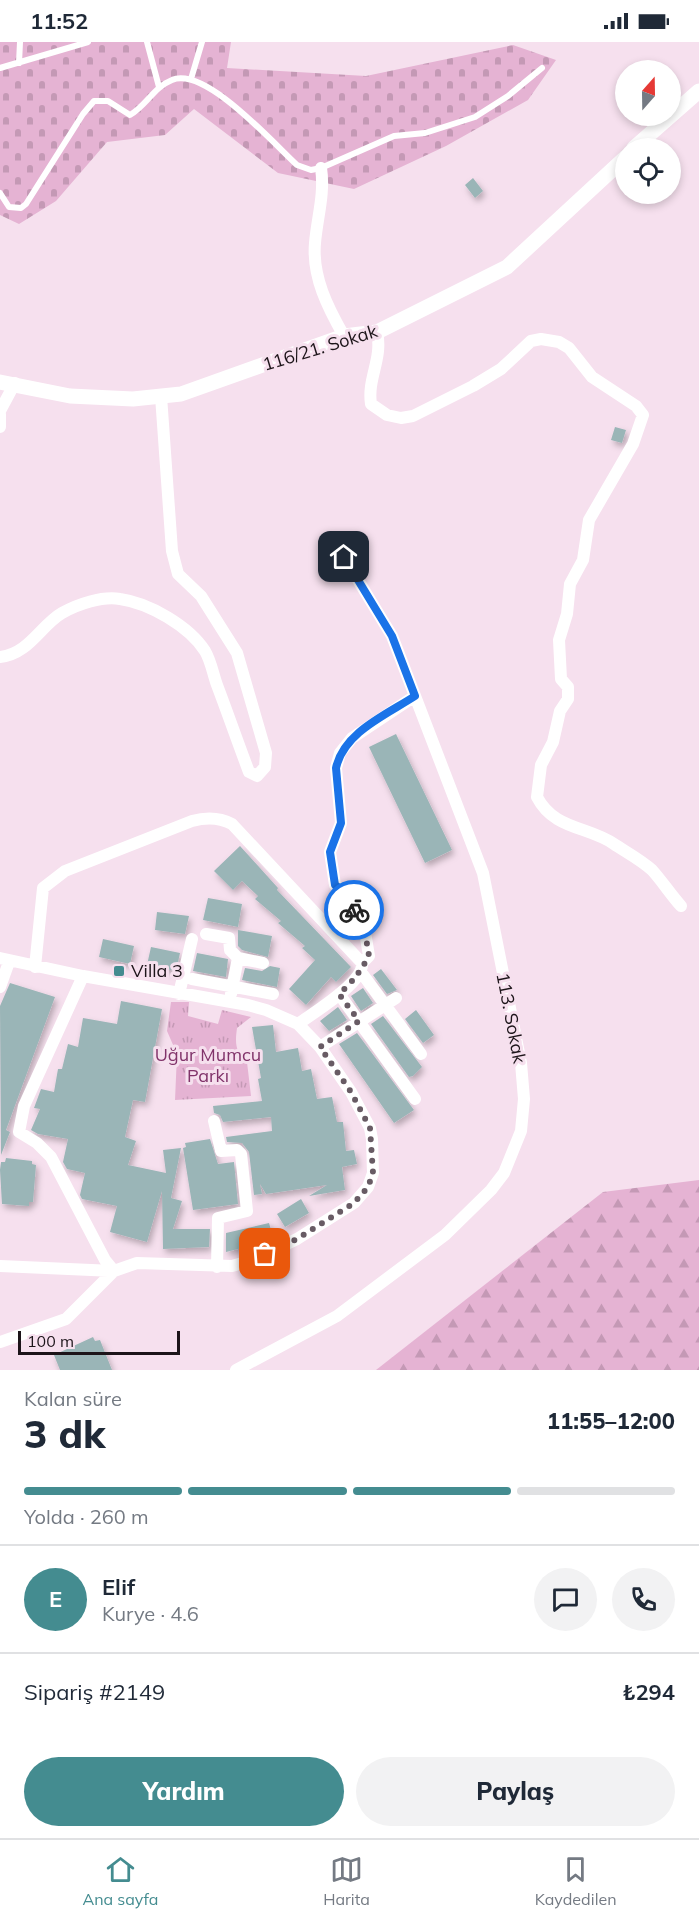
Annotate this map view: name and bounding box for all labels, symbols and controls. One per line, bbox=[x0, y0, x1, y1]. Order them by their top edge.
text: 11:52 bbox=[30, 7, 88, 35]
north arrow bbox=[615, 60, 681, 126]
map controls bbox=[615, 60, 681, 204]
button: locate bbox=[615, 138, 681, 204]
street label: 116/21. Sokak bbox=[260, 319, 381, 376]
pin bbox=[318, 531, 369, 582]
icon: home bbox=[327, 540, 360, 573]
courier bbox=[324, 880, 384, 940]
icon: bike bbox=[338, 894, 371, 927]
place label: Villa 3 bbox=[131, 959, 183, 982]
marker: Villa 3 bbox=[112, 964, 126, 978]
street label: 113. Sokak bbox=[491, 971, 532, 1066]
park label: Uğur Mumcu Parkı bbox=[155, 1043, 261, 1087]
pin bbox=[239, 1228, 290, 1279]
icon: bag bbox=[248, 1237, 281, 1270]
scale bar bbox=[18, 1328, 180, 1356]
text: 100 m bbox=[27, 1331, 74, 1351]
text: Kalan süre bbox=[24, 1386, 122, 1411]
text: 11:55–12:00 bbox=[547, 1407, 675, 1435]
text: 3 dk bbox=[24, 1409, 105, 1458]
text: Yolda · 260 m bbox=[24, 1504, 149, 1529]
button: chat bbox=[534, 1568, 597, 1631]
button: phone bbox=[612, 1568, 675, 1631]
text: Elif bbox=[102, 1573, 135, 1601]
text: E bbox=[49, 1585, 62, 1613]
text: Kurye · 4.6 bbox=[102, 1601, 199, 1626]
text: Sipariş #2149 bbox=[24, 1678, 165, 1706]
text: ₺294 bbox=[622, 1678, 675, 1706]
button: Yardım bbox=[24, 1757, 344, 1826]
button: Paylaş bbox=[356, 1757, 675, 1826]
tab: Ana sayfa bbox=[82, 1853, 158, 1909]
tab: Harita bbox=[323, 1853, 370, 1909]
tab: Kaydedilen bbox=[535, 1853, 617, 1909]

